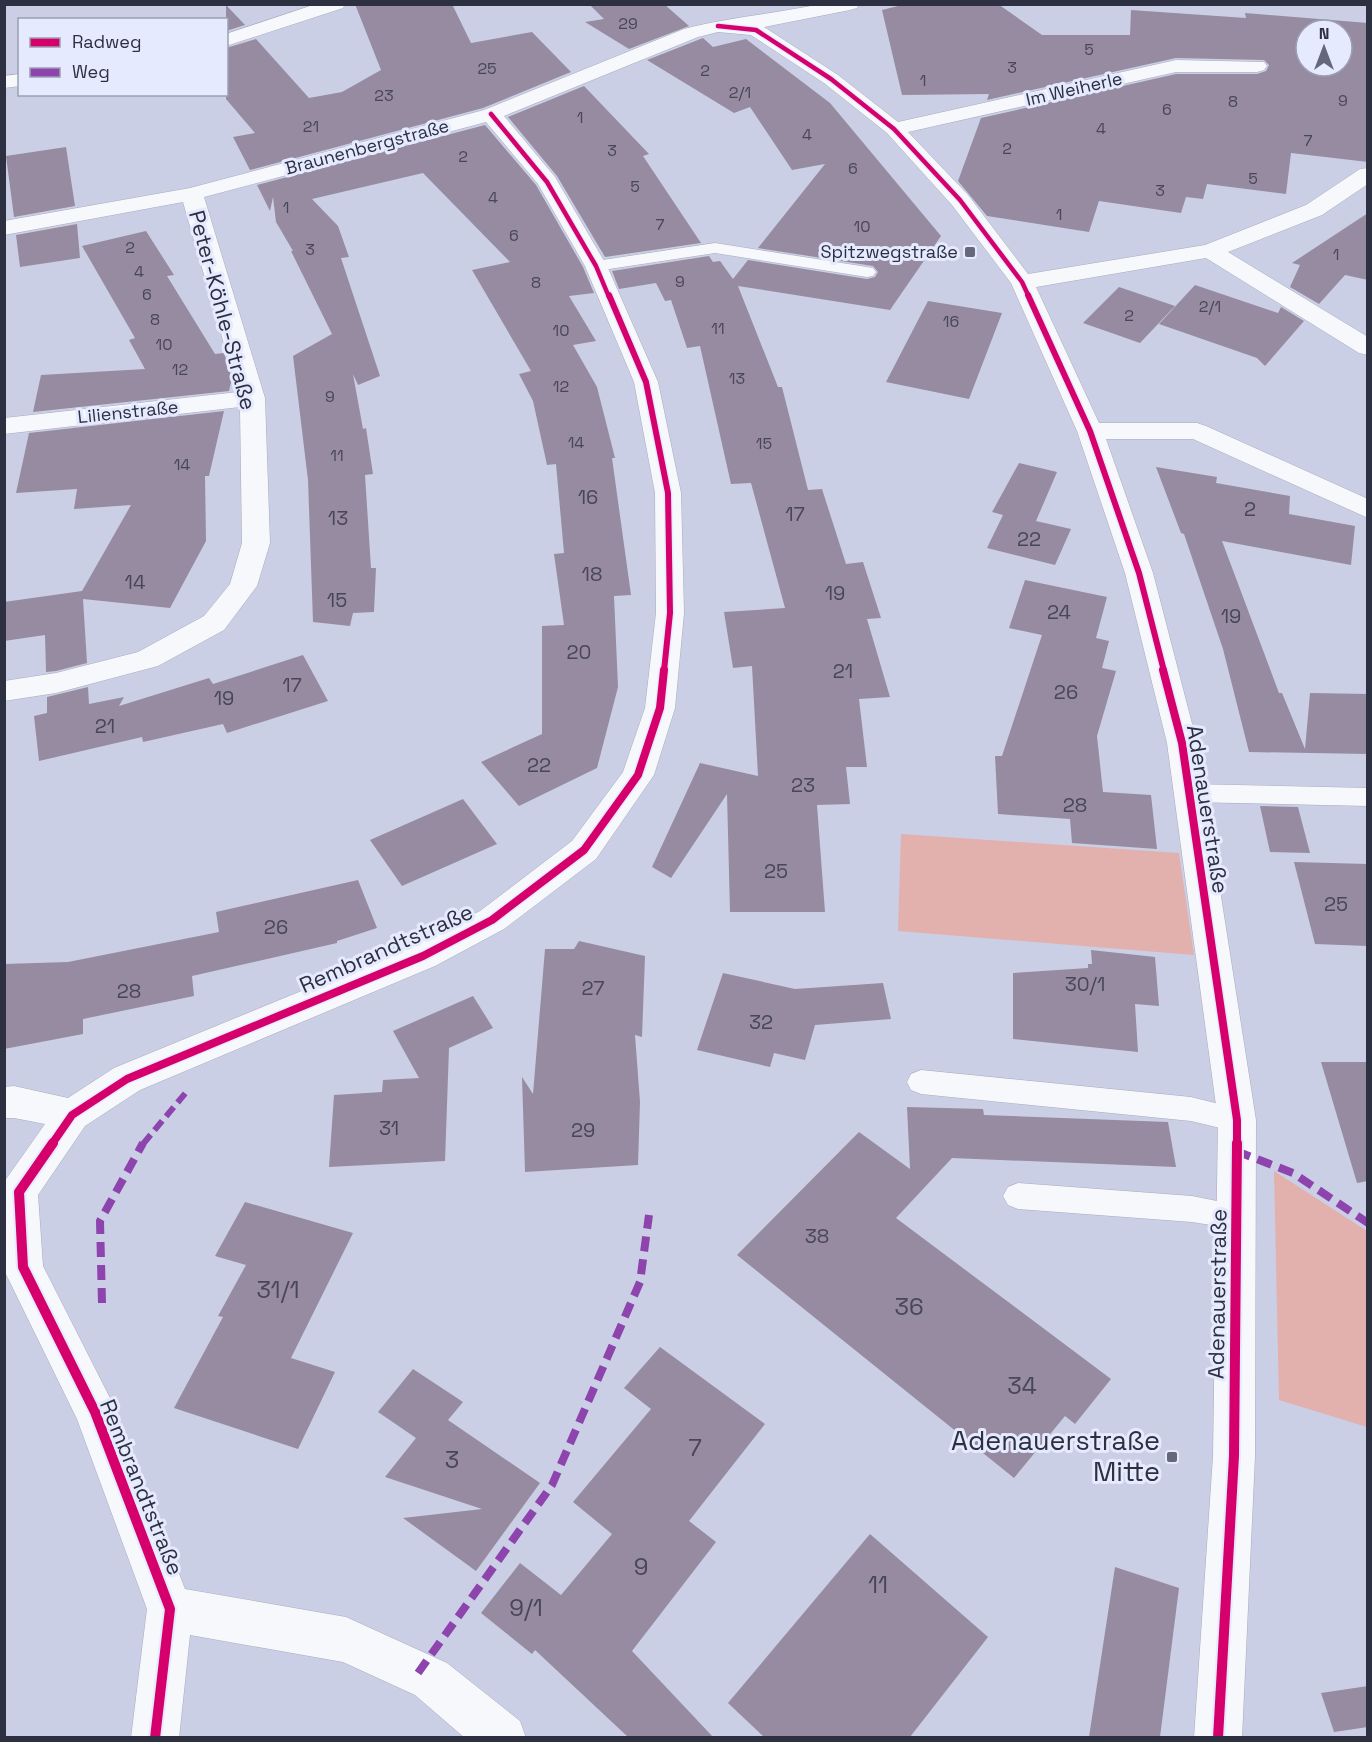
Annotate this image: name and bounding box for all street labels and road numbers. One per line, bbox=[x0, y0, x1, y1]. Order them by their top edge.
street label: Im Weiherle bbox=[1023, 66, 1124, 111]
street label: Braunenbergstraße bbox=[282, 114, 451, 179]
street label: Peter-Köhle-Straße bbox=[183, 207, 263, 413]
street label: Lilienstraße bbox=[76, 395, 179, 428]
street label: Adenauerstraße bbox=[1181, 723, 1235, 895]
street label: Rembrandtstraße bbox=[295, 897, 477, 999]
street label: Adenauerstraße bbox=[1202, 1209, 1232, 1379]
street label: Rembrandtstraße bbox=[94, 1395, 190, 1579]

